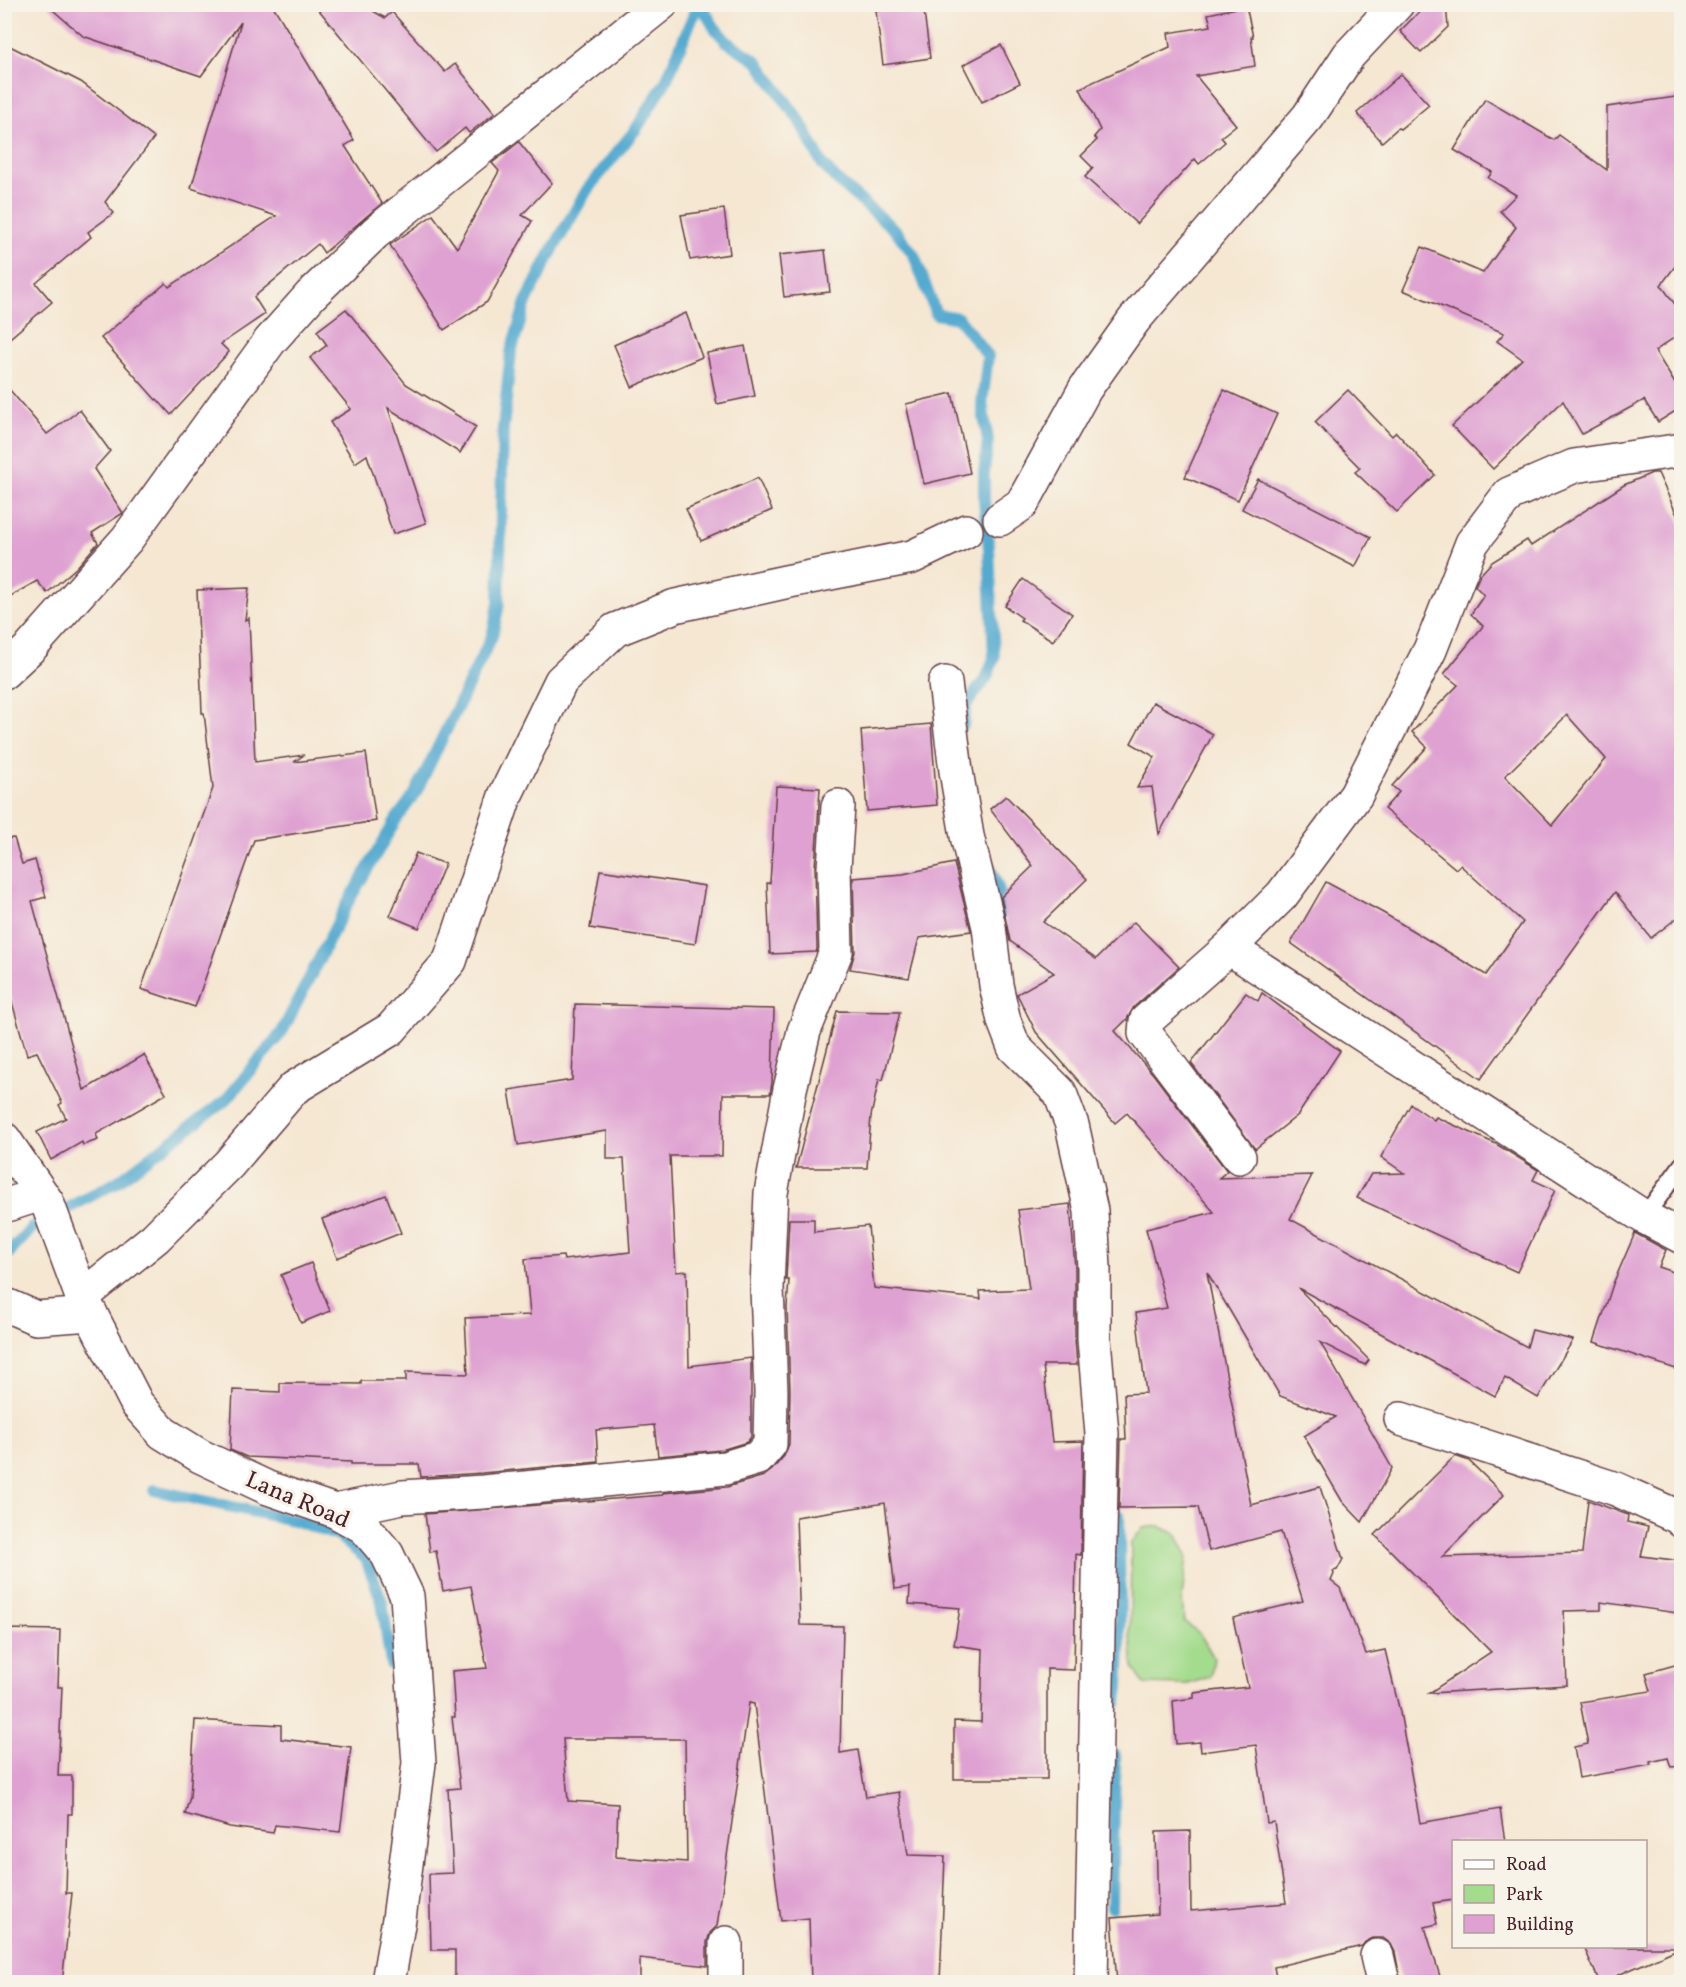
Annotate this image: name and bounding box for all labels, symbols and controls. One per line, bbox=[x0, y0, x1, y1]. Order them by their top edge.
street label: Lana Road bbox=[240, 1464, 355, 1538]
legend bbox=[1452, 1840, 1647, 1948]
text: Road bbox=[1506, 1853, 1547, 1878]
text: Park bbox=[1506, 1883, 1543, 1908]
text: Building bbox=[1506, 1913, 1574, 1938]

